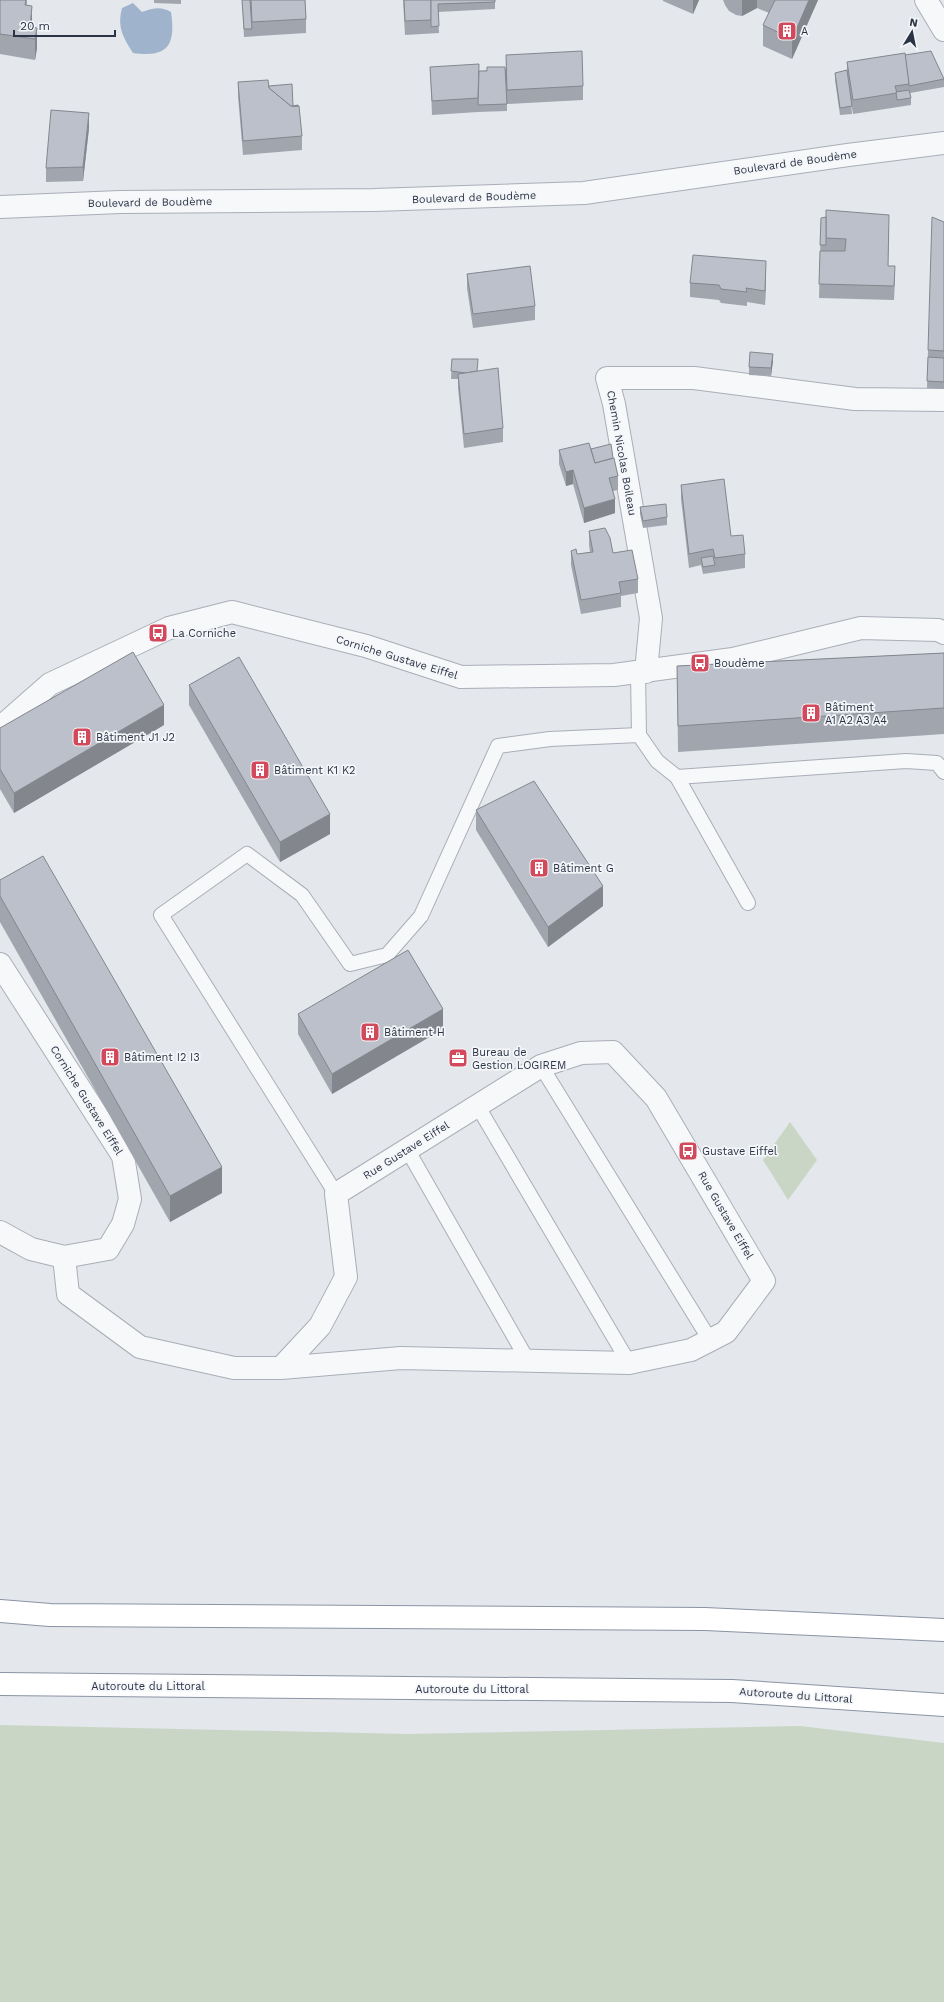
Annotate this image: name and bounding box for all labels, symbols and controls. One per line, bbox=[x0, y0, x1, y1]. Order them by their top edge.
scale bar bbox=[14, 12, 115, 38]
north arrow bbox=[892, 12, 932, 52]
text: N bbox=[909, 16, 919, 30]
text: 20 m bbox=[20, 19, 50, 33]
building icon: A bbox=[776, 20, 798, 42]
place label: A bbox=[801, 25, 808, 38]
street label: Boulevard de Boudème bbox=[733, 147, 858, 178]
street label: Boulevard de Boudème bbox=[412, 189, 536, 206]
street label: Boulevard de Boudème bbox=[88, 195, 212, 210]
street label: Chemin Nicolas Boileau bbox=[604, 389, 639, 517]
bus stop icon: La Corniche bbox=[147, 622, 169, 644]
place label: La Corniche bbox=[172, 627, 236, 640]
street label: Corniche Gustave Eiffel bbox=[334, 633, 460, 682]
bus stop icon: Boudème bbox=[689, 652, 711, 674]
place label: Boudème bbox=[714, 657, 765, 670]
place label: Bâtiment A1 A2 A3 A4 bbox=[825, 701, 887, 727]
building icon: Bâtiment A1 A2 A3 A4 bbox=[800, 702, 822, 724]
building icon: Bâtiment J1 J2 bbox=[71, 726, 93, 748]
place label: Bâtiment J1 J2 bbox=[96, 731, 175, 744]
building icon: Bâtiment K1 K2 bbox=[249, 759, 271, 781]
place label: Bâtiment K1 K2 bbox=[274, 764, 356, 777]
building icon: Bâtiment G bbox=[528, 857, 550, 879]
place label: Bâtiment G bbox=[553, 862, 614, 875]
building icon: Bâtiment H bbox=[359, 1021, 381, 1043]
place label: Bâtiment H bbox=[384, 1026, 445, 1039]
street label: Corniche Gustave Eiffel bbox=[48, 1043, 126, 1158]
building icon: Bâtiment I2 I3 bbox=[99, 1046, 121, 1068]
place label: Bureau de Gestion LOGIREM bbox=[472, 1046, 566, 1072]
office icon: Bureau de Gestion LOGIREM bbox=[447, 1047, 469, 1069]
place label: Bâtiment I2 I3 bbox=[124, 1051, 200, 1064]
street label: Rue Gustave Eiffel bbox=[361, 1118, 452, 1182]
bus stop icon: Gustave Eiffel bbox=[677, 1140, 699, 1162]
place label: Gustave Eiffel bbox=[702, 1145, 778, 1158]
street label: Rue Gustave Eiffel bbox=[695, 1169, 756, 1262]
street label: Autoroute du Littoral bbox=[91, 1680, 205, 1693]
street label: Autoroute du Littoral bbox=[415, 1683, 529, 1696]
street label: Autoroute du Littoral bbox=[739, 1685, 854, 1706]

